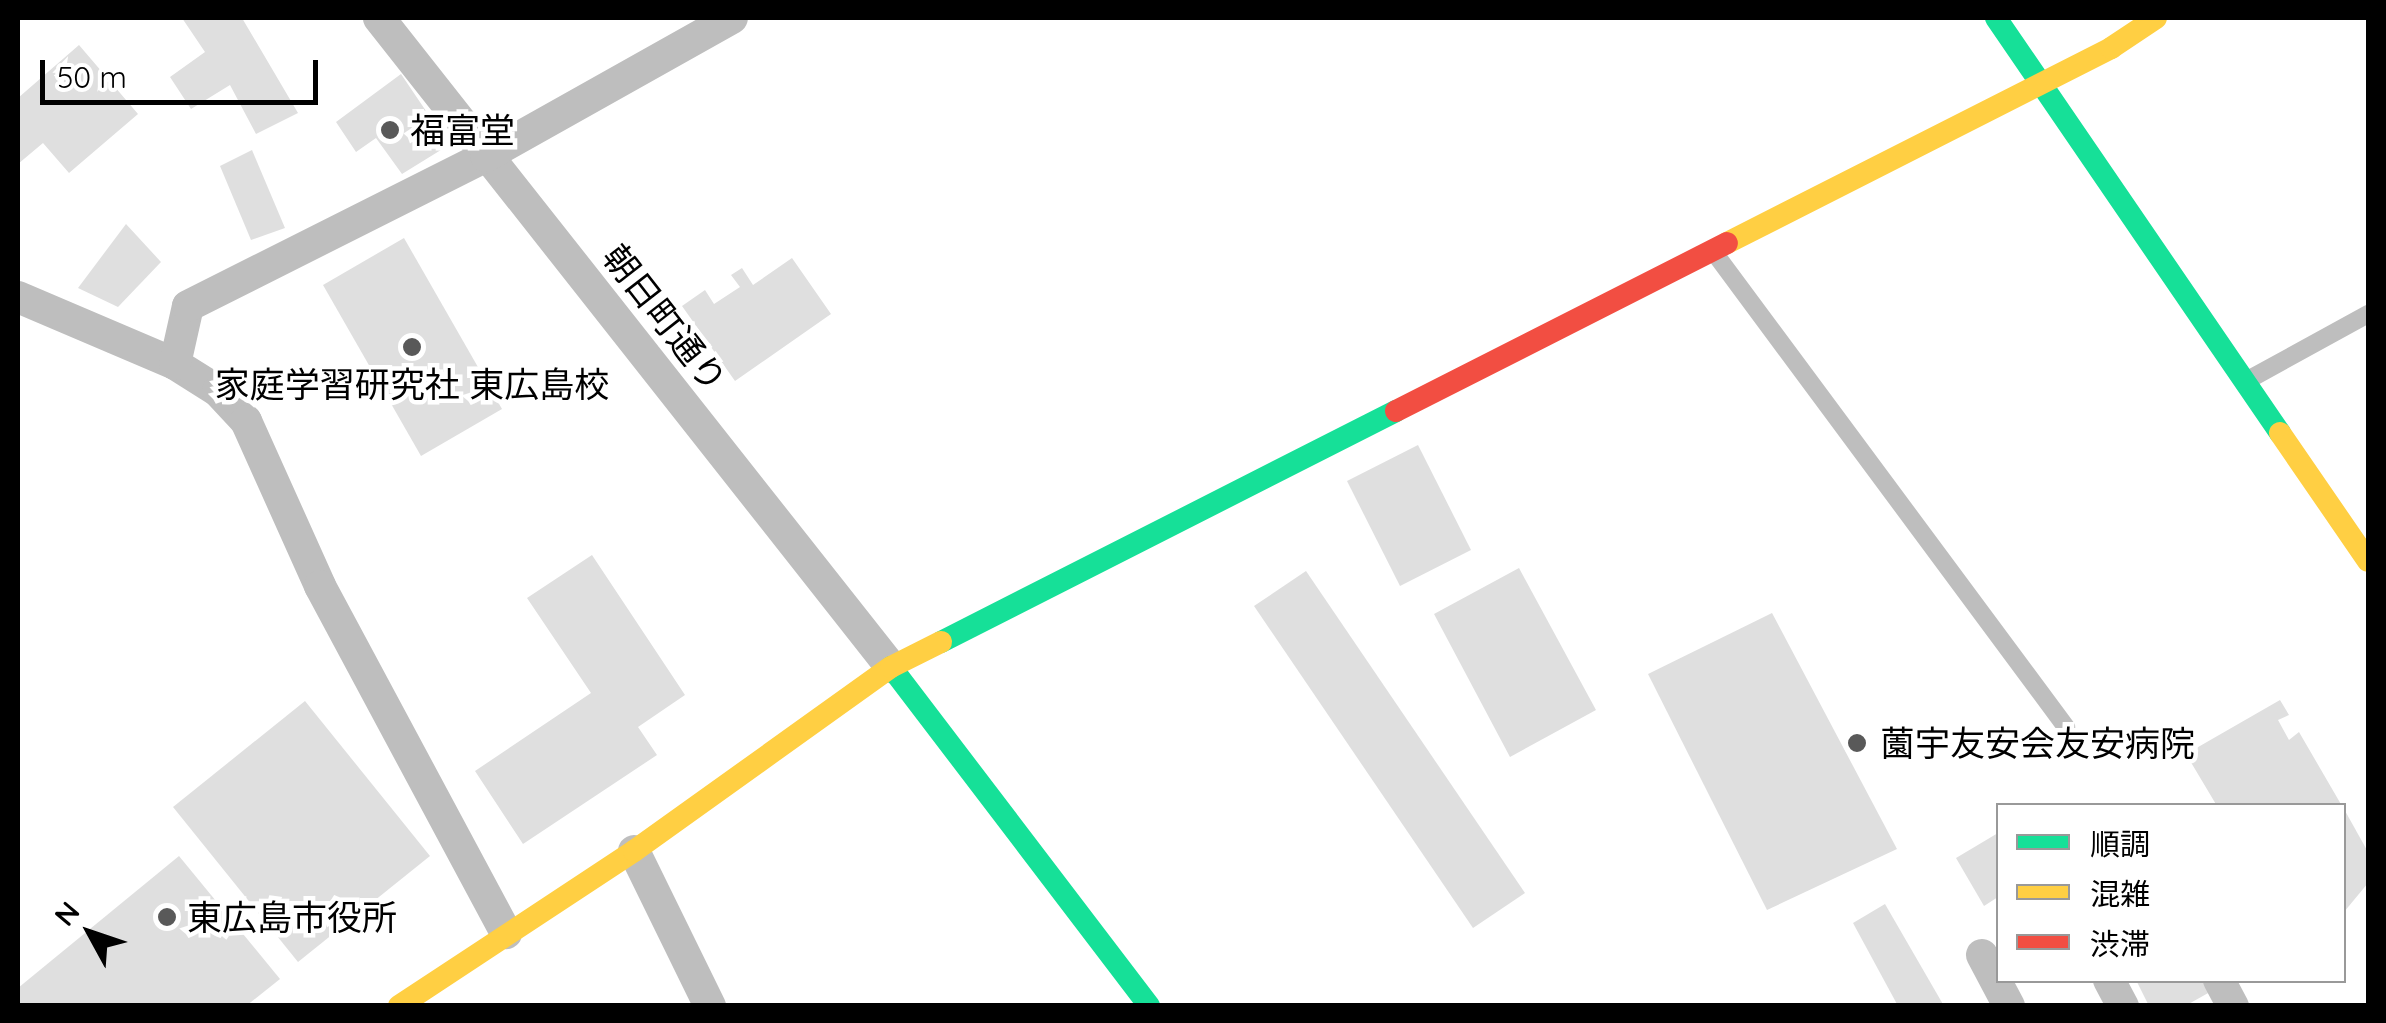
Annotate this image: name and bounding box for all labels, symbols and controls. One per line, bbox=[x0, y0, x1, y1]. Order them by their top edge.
scale bar bbox=[45, 40, 322, 102]
text: 50 m bbox=[57, 58, 127, 96]
place label: 福富堂 bbox=[410, 109, 515, 151]
marker: 福富堂 bbox=[379, 119, 401, 141]
street label: 朝日町通り bbox=[595, 236, 735, 400]
marker: 家庭学習研究社 東広島校 bbox=[401, 336, 423, 358]
place label: 家庭学習研究社 東広島校 bbox=[215, 363, 609, 405]
place label: 薗宇友安会友安病院 bbox=[1880, 722, 2195, 764]
marker: 薗宇友安会友安病院 bbox=[1844, 730, 1870, 756]
legend bbox=[1996, 803, 2346, 983]
text: 順調 bbox=[2090, 825, 2150, 863]
text: 混雑 bbox=[2090, 875, 2150, 913]
north arrow bbox=[40, 883, 140, 983]
text: N bbox=[47, 894, 87, 933]
place label: 東広島市役所 bbox=[187, 896, 397, 938]
marker: 東広島市役所 bbox=[156, 906, 178, 928]
text: 渋滞 bbox=[2090, 925, 2150, 963]

